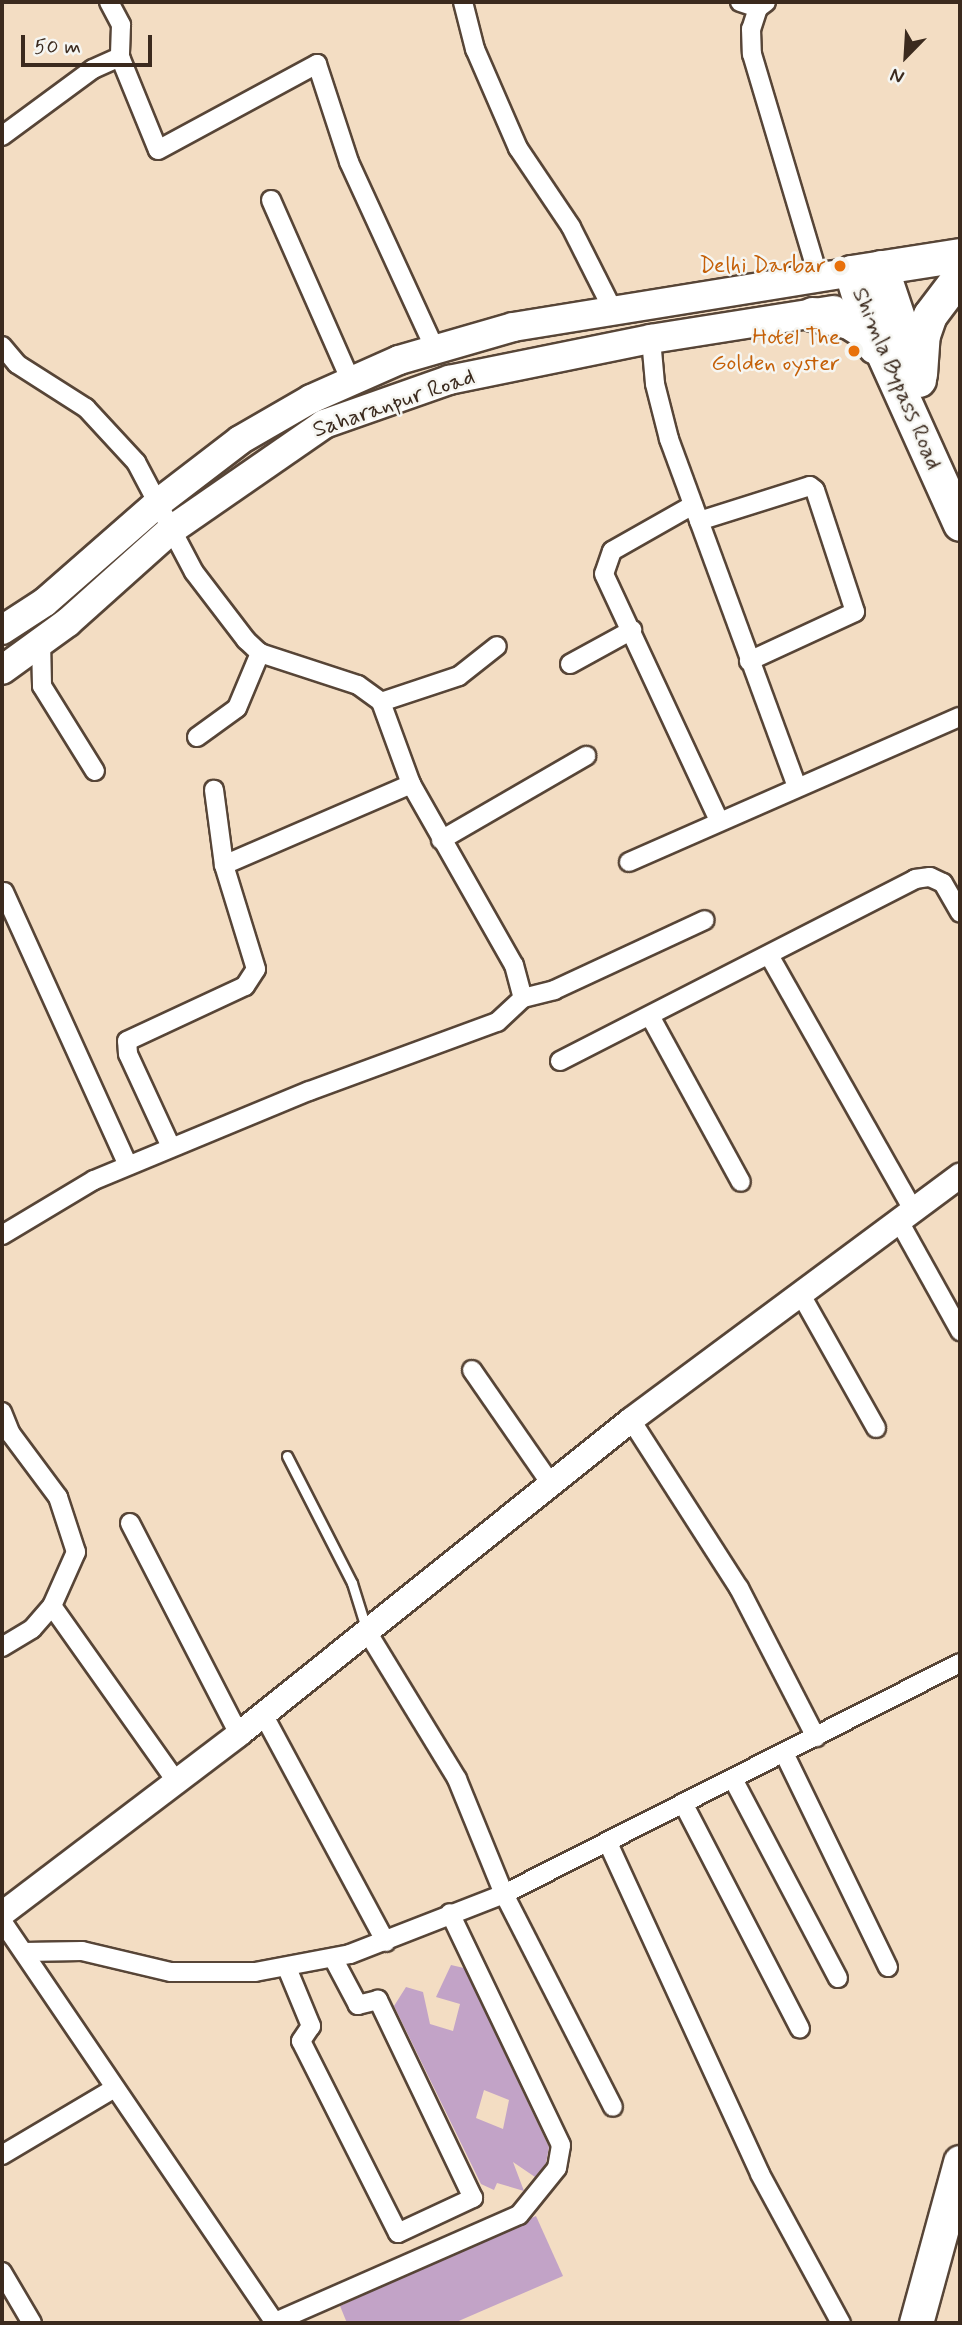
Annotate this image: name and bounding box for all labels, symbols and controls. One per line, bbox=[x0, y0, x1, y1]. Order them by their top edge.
scale bar bbox=[24, 21, 156, 65]
north arrow bbox=[871, 21, 941, 91]
text: 50 m bbox=[34, 33, 81, 61]
text: N bbox=[886, 62, 908, 90]
place label: Delhi Darbar bbox=[702, 252, 826, 280]
marker: Delhi Darbar bbox=[832, 258, 848, 274]
street label: Shimla Bypass Road bbox=[845, 282, 947, 476]
place label: Hotel The Golden oyster bbox=[712, 324, 840, 378]
marker: Hotel The Golden oyster bbox=[846, 343, 862, 359]
street label: Saharanpur Road bbox=[310, 364, 478, 444]

